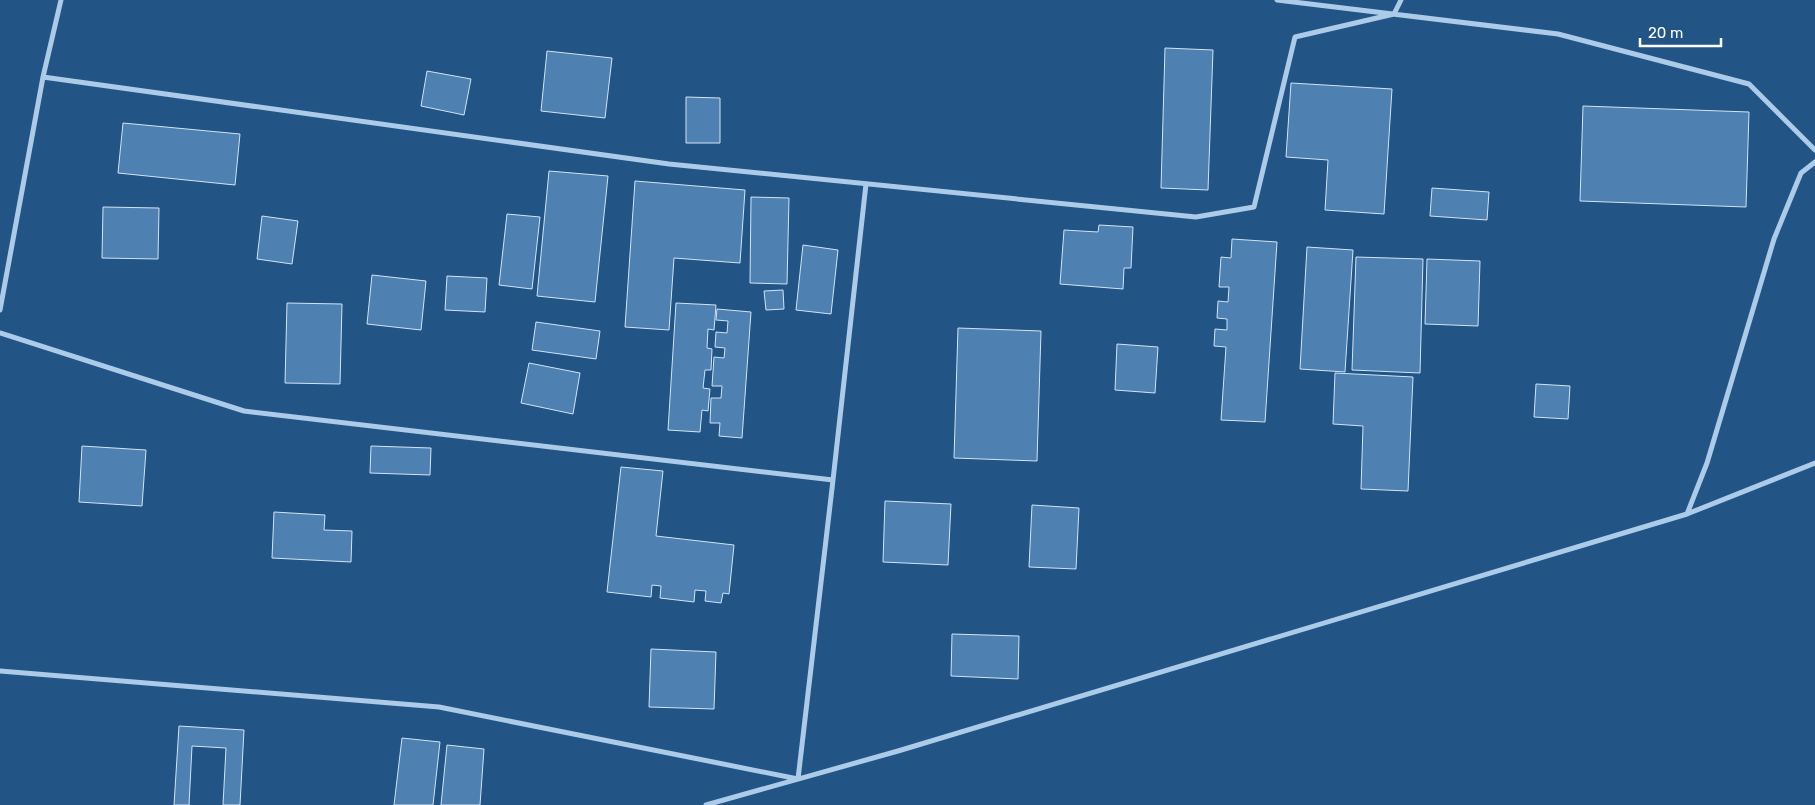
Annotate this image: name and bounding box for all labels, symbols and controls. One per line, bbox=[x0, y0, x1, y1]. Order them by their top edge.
scale bar bbox=[1640, 15, 1721, 47]
text: 20 m bbox=[1648, 24, 1683, 42]

